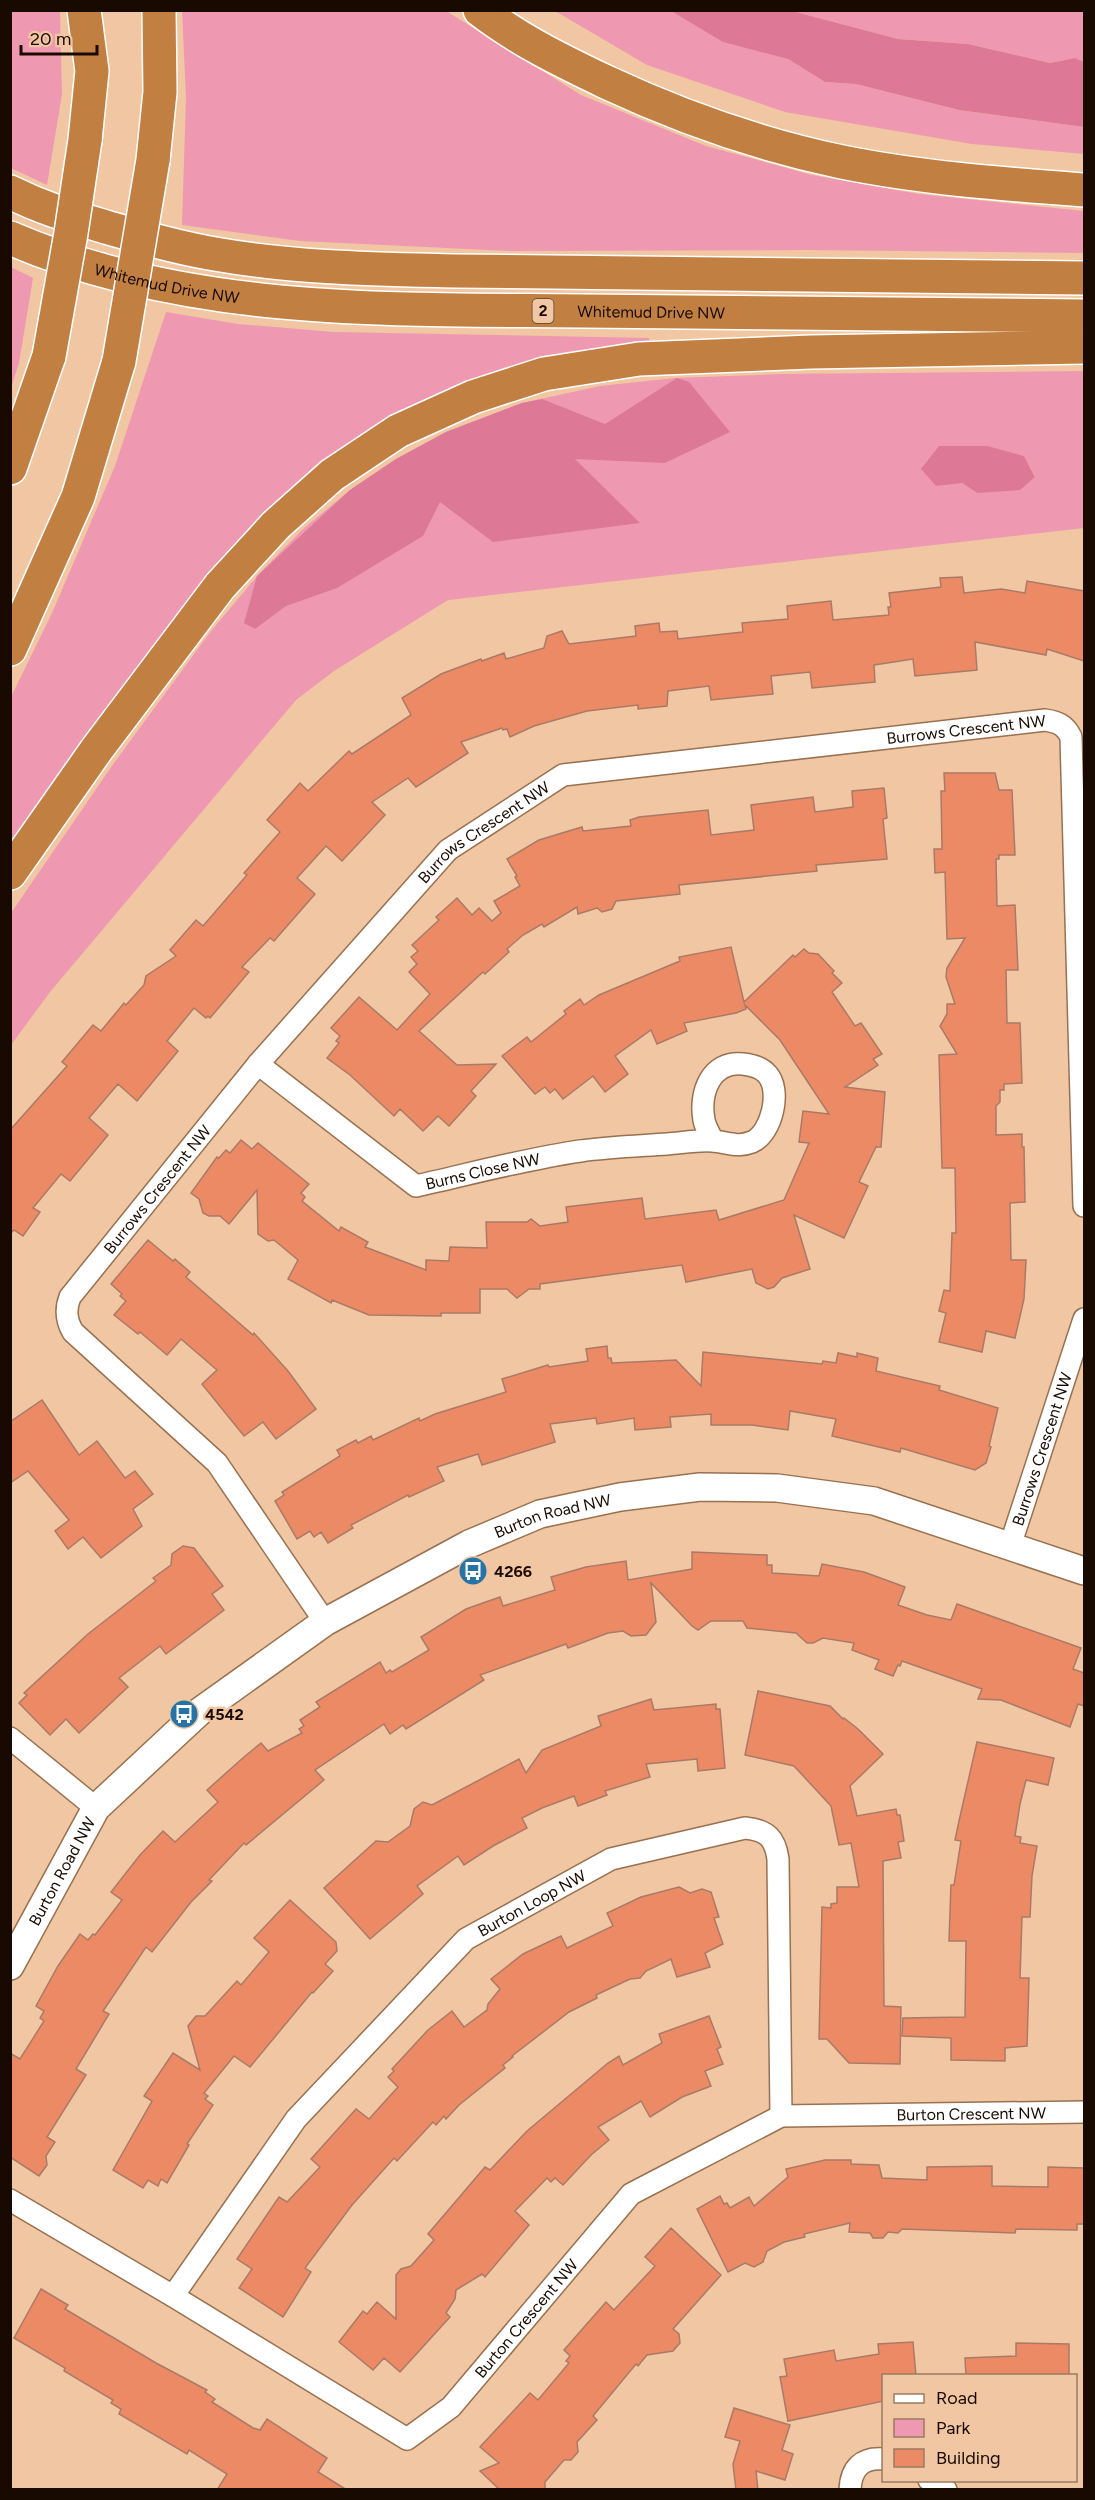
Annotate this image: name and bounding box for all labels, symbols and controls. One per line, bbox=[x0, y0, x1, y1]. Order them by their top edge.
scale bar bbox=[21, 18, 98, 56]
text: 20 m bbox=[30, 28, 71, 50]
street label: Whitemud Drive NW bbox=[92, 259, 241, 307]
road number: 2 bbox=[532, 299, 554, 323]
street label: Whitemud Drive NW bbox=[577, 301, 726, 322]
street label: Burrows Crescent NW bbox=[886, 710, 1047, 748]
street label: Burrows Crescent NW bbox=[414, 777, 553, 887]
street label: Burrows Crescent NW bbox=[99, 1120, 215, 1257]
street label: Burns Close NW bbox=[424, 1149, 542, 1193]
street label: Burrows Crescent NW bbox=[1008, 1369, 1076, 1528]
street label: Burton Road NW bbox=[491, 1490, 613, 1542]
bus stop icon: 4266 bbox=[457, 1555, 489, 1587]
place label: 4266 bbox=[494, 1562, 532, 1581]
bus stop icon: 4542 bbox=[168, 1698, 200, 1730]
place label: 4542 bbox=[205, 1705, 244, 1724]
street label: Burton Road NW bbox=[24, 1813, 99, 1929]
street label: Burton Loop NW bbox=[474, 1865, 589, 1940]
street label: Burton Crescent NW bbox=[896, 2103, 1047, 2124]
street label: Burton Crescent NW bbox=[470, 2254, 582, 2382]
legend bbox=[882, 2374, 1077, 2482]
text: Road bbox=[936, 2387, 977, 2409]
text: Park bbox=[936, 2417, 971, 2439]
text: Building bbox=[936, 2447, 1001, 2469]

